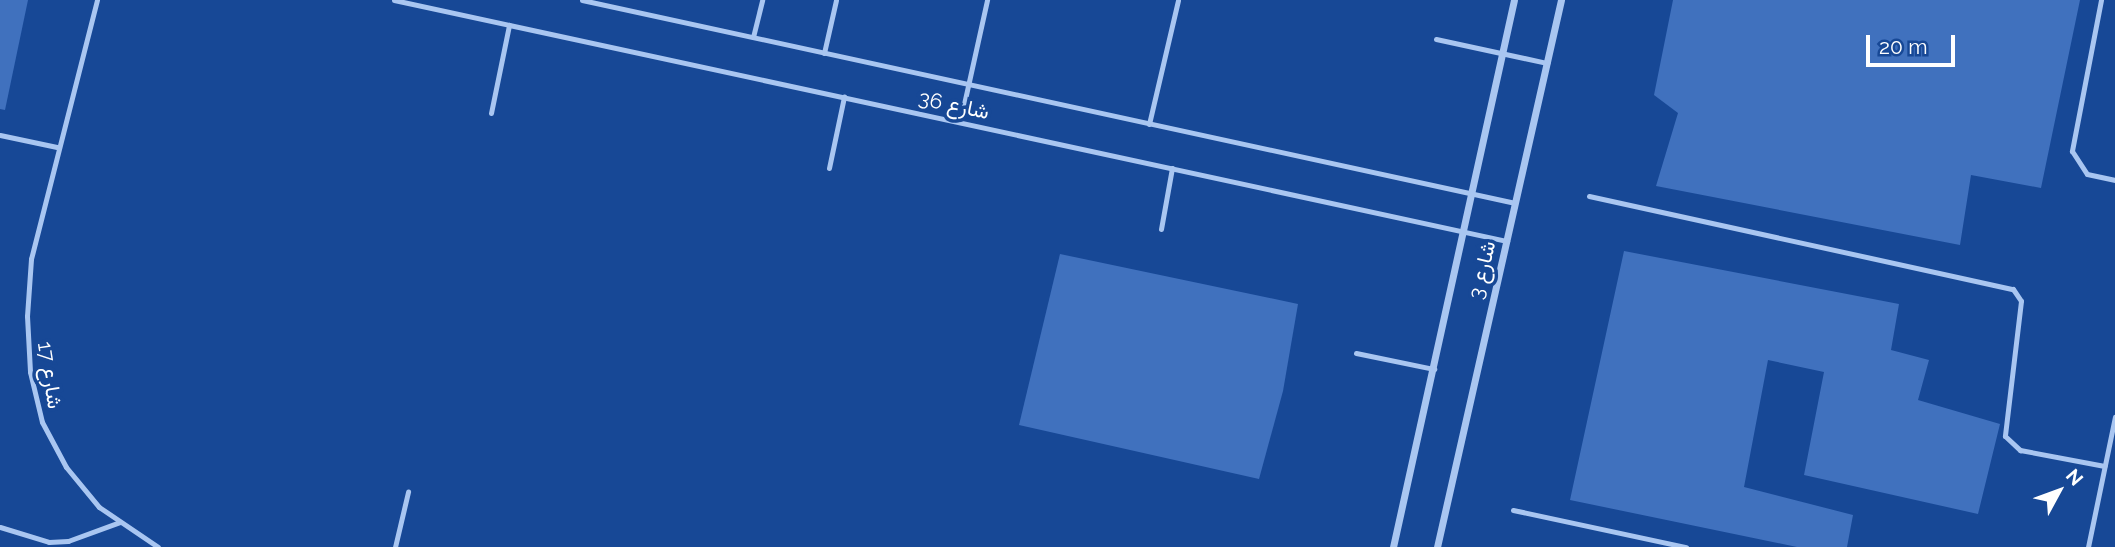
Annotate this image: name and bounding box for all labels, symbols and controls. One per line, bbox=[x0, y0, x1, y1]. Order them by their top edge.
scale bar bbox=[1870, 21, 1959, 65]
text: 20 m bbox=[1879, 34, 1927, 59]
street label: شارع 36 bbox=[916, 85, 992, 125]
street label: شارع 3 bbox=[1463, 239, 1501, 301]
street label: شارع 17 bbox=[32, 340, 68, 410]
north arrow bbox=[2024, 456, 2094, 526]
text: N bbox=[2062, 465, 2088, 490]

